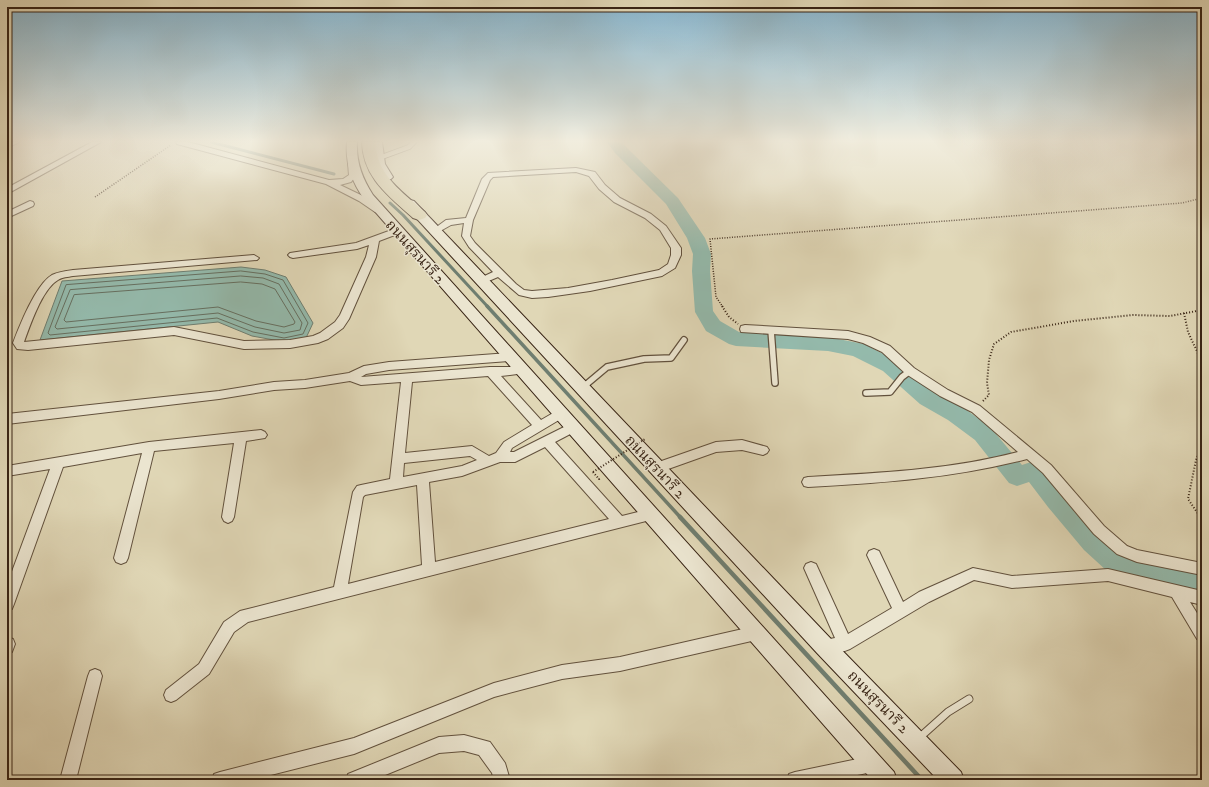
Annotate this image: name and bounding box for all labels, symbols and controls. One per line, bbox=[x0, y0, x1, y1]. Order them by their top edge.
street label: ถนนสุรนารี 2 bbox=[380, 216, 449, 289]
street label: ถนนสุรนารี 2 bbox=[620, 431, 690, 504]
street label: ถนนสุรนารี 2 bbox=[843, 667, 913, 739]

